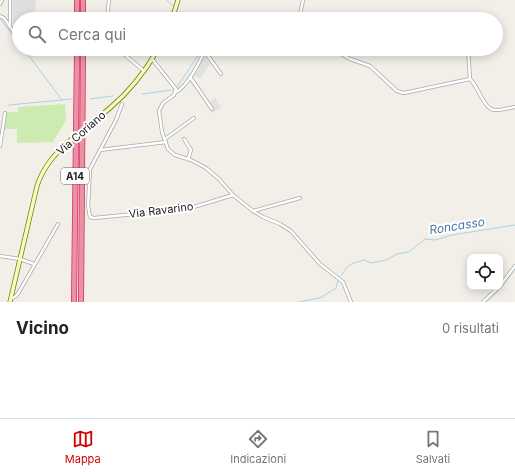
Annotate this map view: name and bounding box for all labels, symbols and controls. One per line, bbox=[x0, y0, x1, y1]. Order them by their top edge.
search box bbox=[12, 12, 503, 56]
icon: search bbox=[26, 23, 48, 45]
text: Cerca qui bbox=[58, 25, 126, 44]
street label: Via Coriano bbox=[54, 108, 109, 158]
road number: A14 bbox=[61, 168, 89, 184]
street label: Via Ravarino bbox=[128, 199, 194, 221]
water label: Roncasso bbox=[428, 214, 486, 237]
map controls bbox=[467, 254, 503, 290]
button: locate bbox=[467, 254, 503, 290]
text: Vicino bbox=[16, 318, 69, 338]
text: 0 risultati bbox=[442, 320, 499, 336]
tab: Mappa bbox=[65, 428, 101, 466]
tab: Indicazioni bbox=[230, 428, 286, 466]
tab: Salvati bbox=[416, 428, 450, 466]

